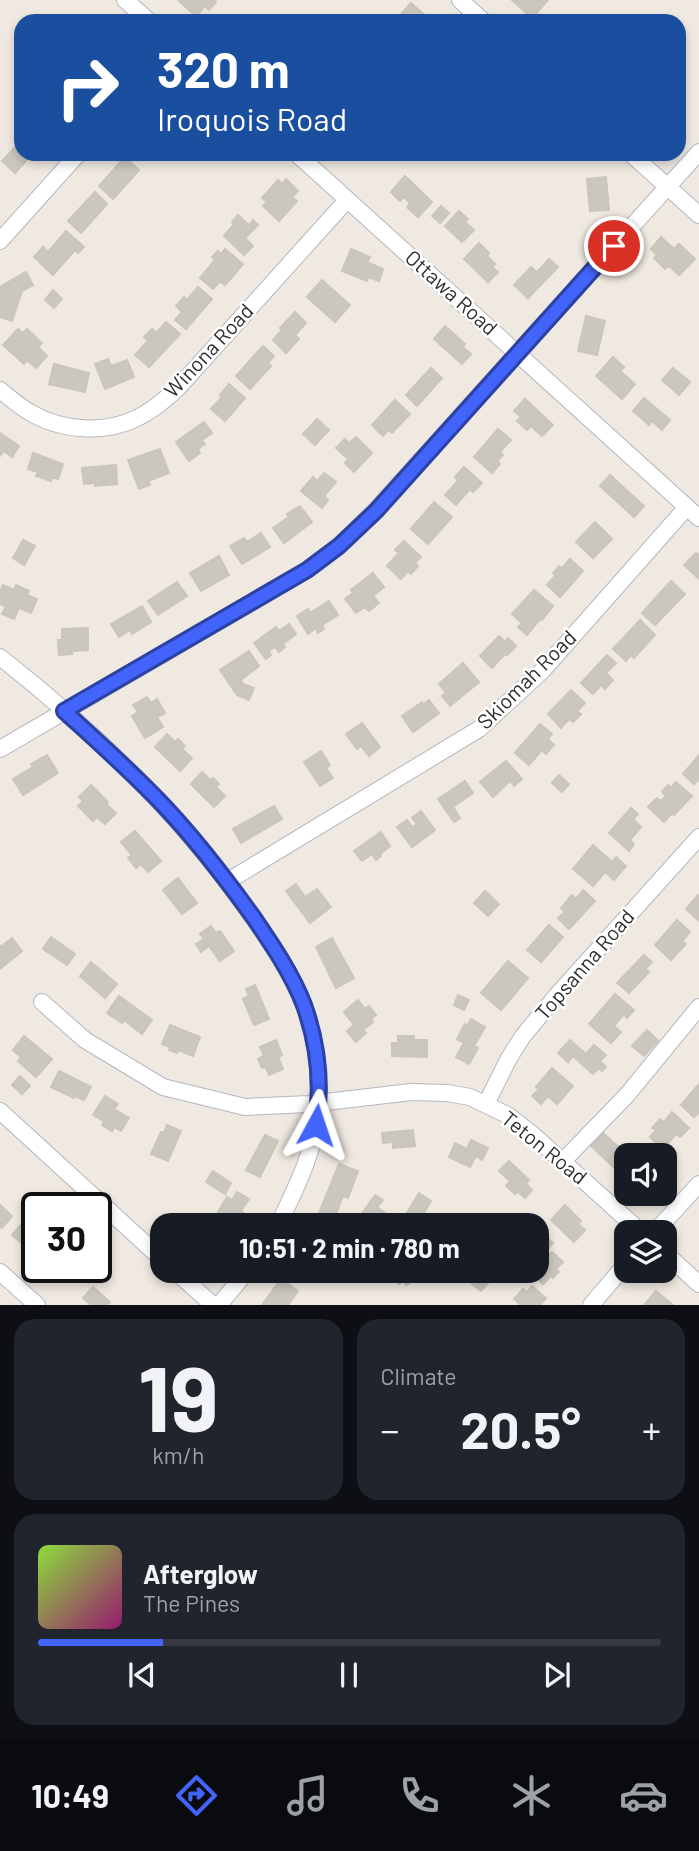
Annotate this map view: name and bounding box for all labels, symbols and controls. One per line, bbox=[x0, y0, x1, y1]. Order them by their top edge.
text: 320 m bbox=[157, 39, 290, 98]
icon: right bbox=[42, 42, 133, 133]
text: Iroquois Road bbox=[157, 99, 347, 137]
pin bbox=[584, 216, 644, 276]
icon: arrive bbox=[595, 227, 633, 265]
street label: Ottawa Road bbox=[401, 244, 503, 340]
street label: Winona Road bbox=[158, 298, 258, 402]
street label: Skiomah Road bbox=[471, 624, 581, 734]
street label: Topsanna Road bbox=[529, 904, 639, 1024]
position arrow bbox=[279, 1088, 353, 1162]
street label: Teton Road bbox=[497, 1105, 593, 1189]
map controls bbox=[614, 1143, 677, 1283]
button: sound bbox=[614, 1143, 677, 1206]
speed limit sign: 30 bbox=[21, 1192, 112, 1283]
button: layers bbox=[614, 1220, 677, 1283]
text: 10:51 · 2 min · 780 m bbox=[239, 1232, 460, 1263]
text: 19 bbox=[138, 1341, 219, 1450]
text: Climate bbox=[381, 1362, 457, 1390]
text: 20.5° bbox=[461, 1397, 581, 1459]
text: − bbox=[381, 1406, 400, 1452]
text: + bbox=[642, 1406, 661, 1452]
text: km/h bbox=[152, 1441, 204, 1469]
text: Afterglow bbox=[143, 1558, 258, 1589]
text: The Pines bbox=[143, 1589, 240, 1617]
icon: previous bbox=[123, 1656, 161, 1694]
icon: pause bbox=[330, 1656, 368, 1694]
icon: next bbox=[538, 1656, 576, 1694]
icon: directions bbox=[172, 1771, 221, 1820]
icon: music bbox=[283, 1771, 332, 1820]
icon: phone bbox=[395, 1771, 444, 1820]
icon: climate bbox=[507, 1771, 556, 1820]
icon: car bbox=[619, 1771, 668, 1820]
text: 10:49 bbox=[31, 1776, 109, 1814]

